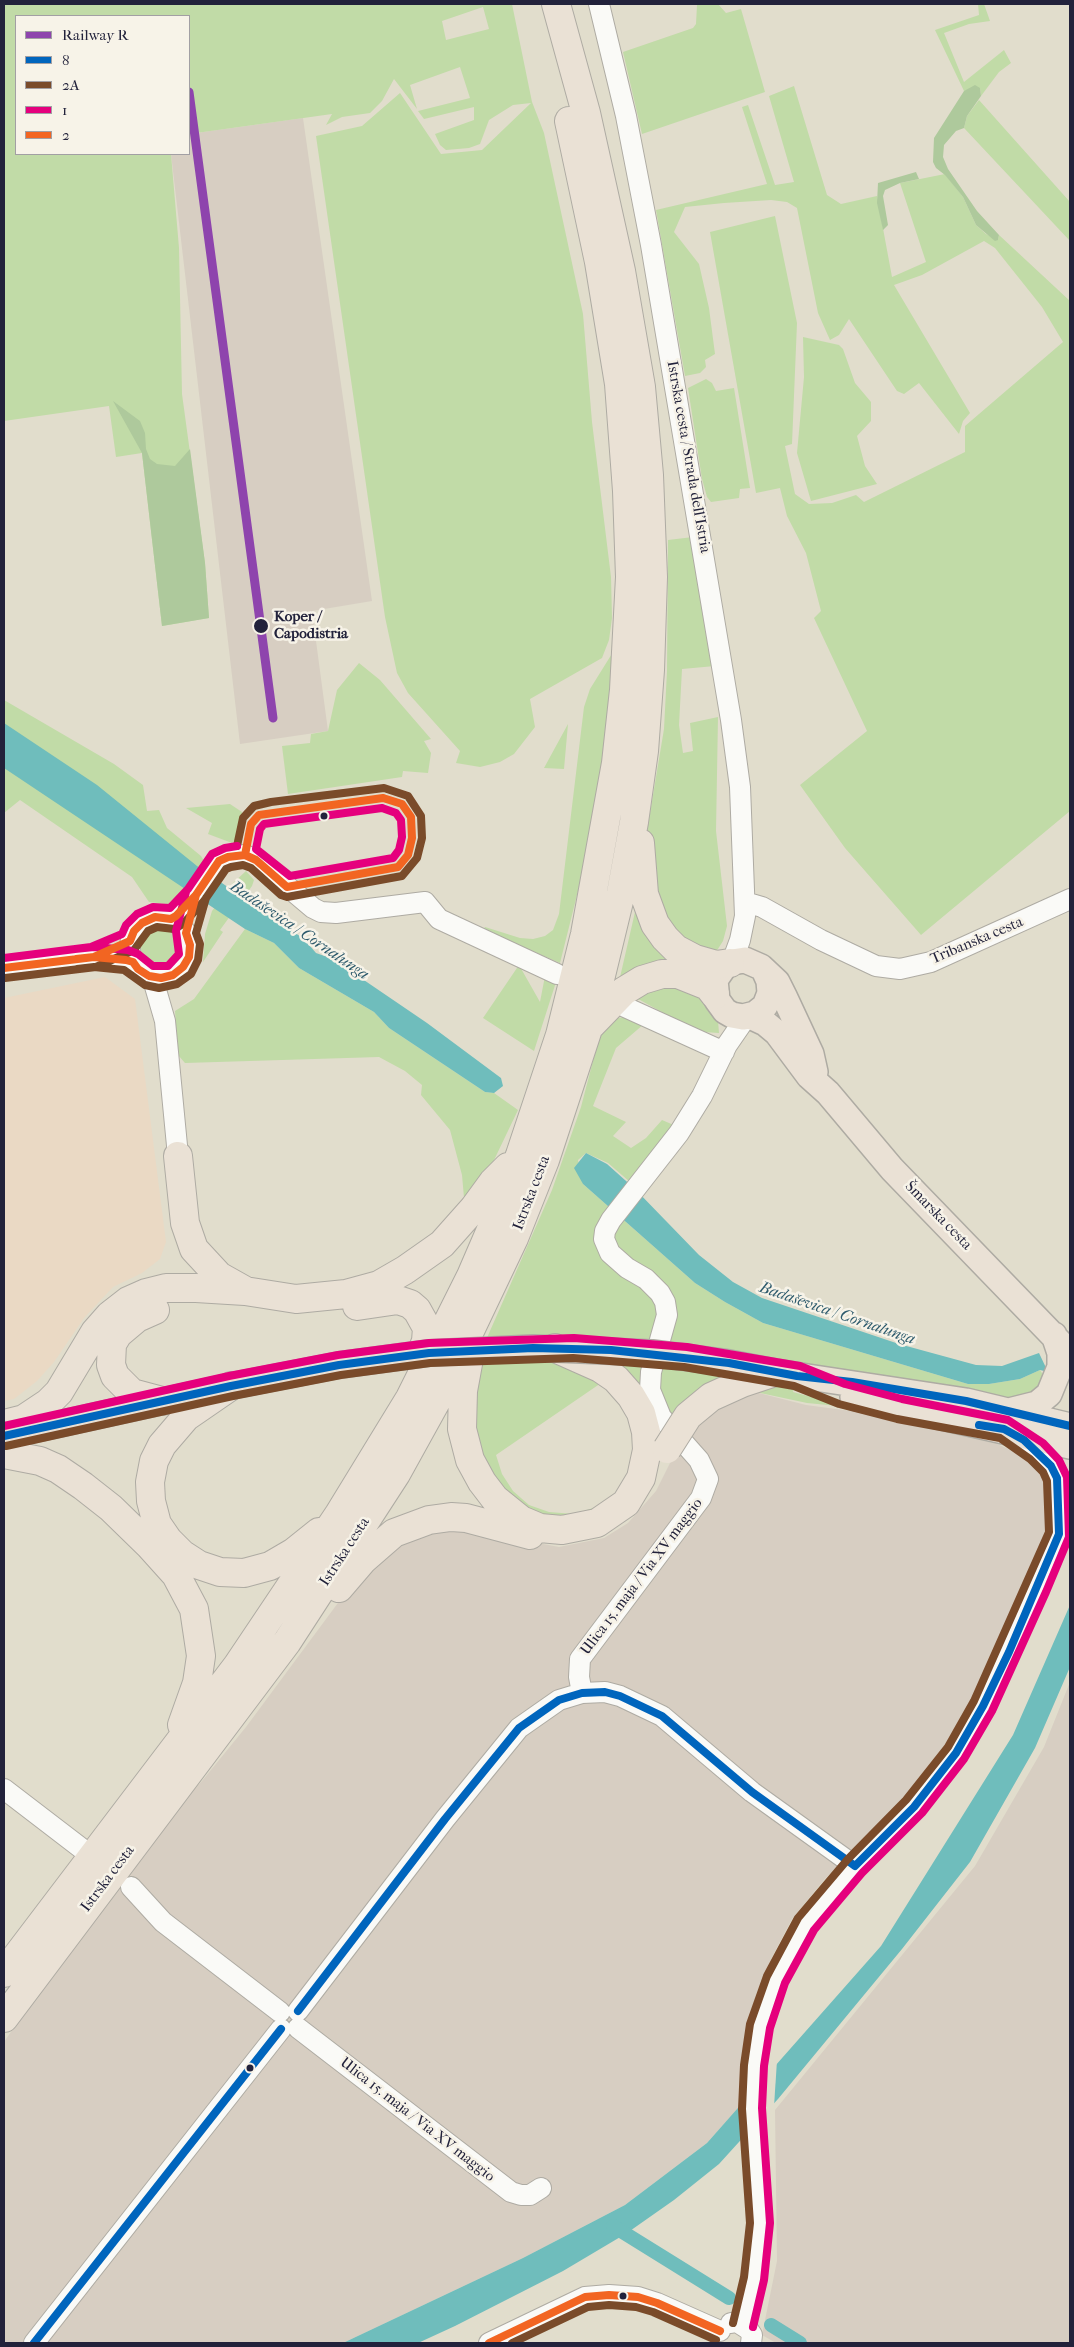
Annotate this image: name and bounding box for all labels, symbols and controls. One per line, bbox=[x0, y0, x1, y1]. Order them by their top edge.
legend bbox=[15, 15, 190, 155]
text: Railway R bbox=[62, 26, 128, 44]
text: 8 bbox=[62, 51, 70, 69]
text: 2A bbox=[62, 76, 79, 94]
text: 1 bbox=[62, 101, 67, 119]
text: 2 bbox=[62, 126, 70, 144]
street label: Istrska cesta / Strada dell'Istria bbox=[662, 360, 714, 554]
place label: Koper / Capodistria bbox=[274, 608, 348, 643]
marker: Koper / Capodistria bbox=[252, 617, 270, 635]
unlabelled marker bbox=[319, 811, 329, 821]
water label: Badaševica / Cornalunga bbox=[226, 877, 372, 985]
street label: Tribanska cesta bbox=[928, 913, 1026, 969]
street label: Istrska cesta bbox=[510, 1153, 554, 1233]
street label: Šmarska cesta bbox=[901, 1178, 975, 1254]
water label: Badaševica / Cornalunga bbox=[757, 1278, 917, 1350]
street label: Ulica 15. maja / Via XV maggio bbox=[577, 1495, 707, 1659]
street label: Istrska cesta bbox=[316, 1514, 374, 1590]
street label: Istrska cesta bbox=[77, 1842, 139, 1916]
street label: Ulica 15. maja / Via XV maggio bbox=[336, 2054, 498, 2186]
unlabelled marker bbox=[245, 2063, 255, 2073]
unlabelled marker bbox=[618, 2291, 628, 2301]

